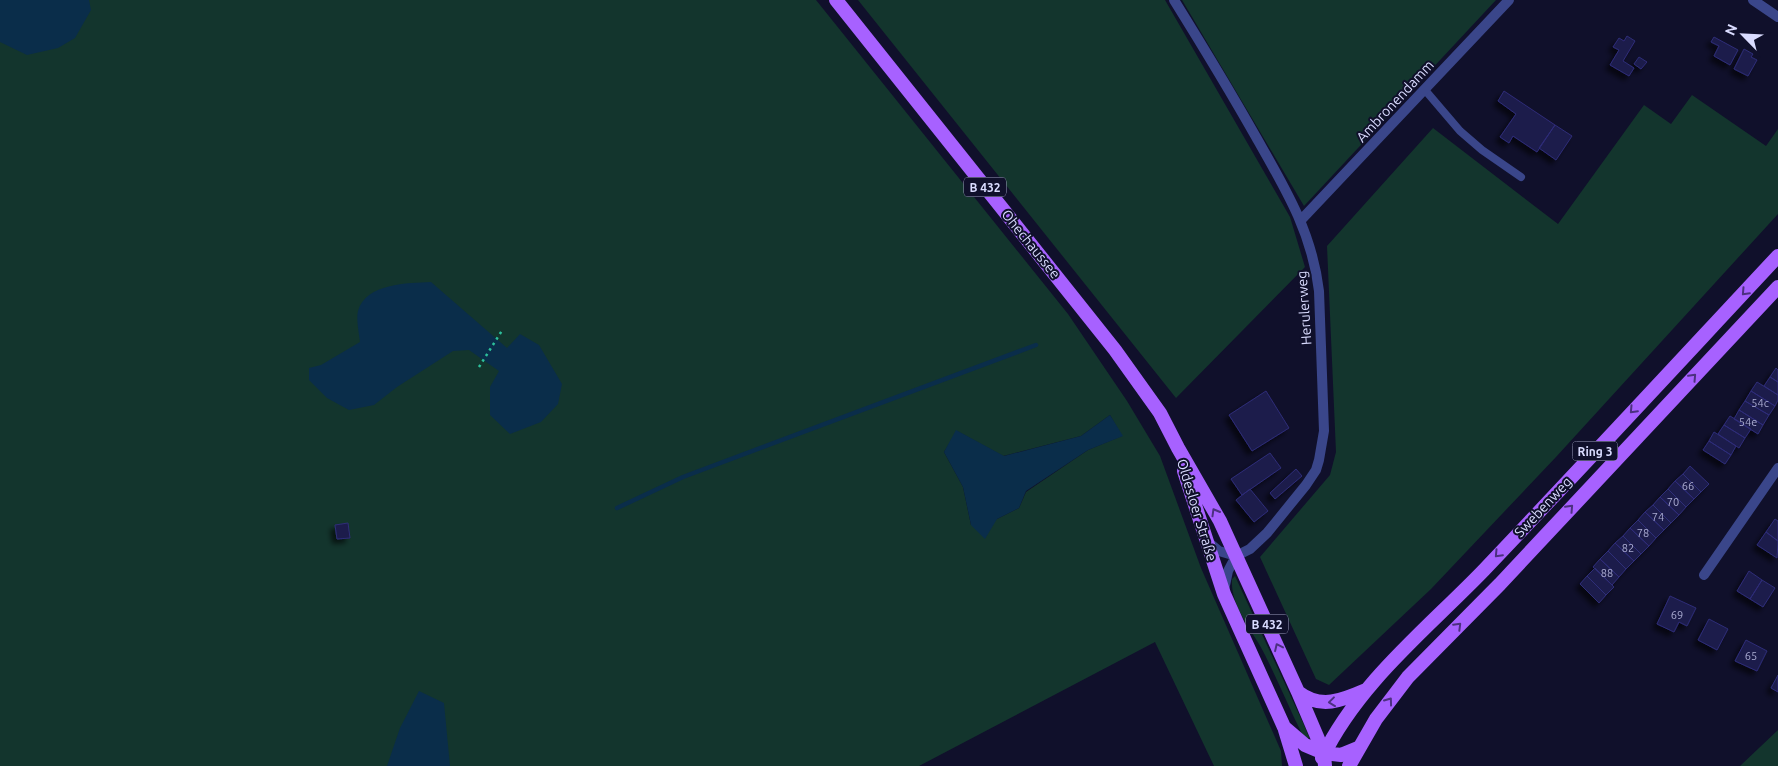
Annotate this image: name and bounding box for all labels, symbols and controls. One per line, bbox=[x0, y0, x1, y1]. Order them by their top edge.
north arrow bbox=[1718, 10, 1768, 60]
text: N bbox=[1722, 22, 1741, 38]
street label: Ambronendamm bbox=[1353, 57, 1437, 145]
road number: B 432 bbox=[964, 178, 1006, 196]
street label: Ohechaussee bbox=[998, 206, 1064, 282]
street label: Herulerweg bbox=[1293, 270, 1315, 346]
one-way arrow bbox=[1742, 286, 1751, 295]
one-way arrow bbox=[1687, 374, 1696, 383]
house number: 54c bbox=[1751, 397, 1769, 409]
one-way arrow bbox=[1630, 405, 1639, 414]
house number: 54e bbox=[1739, 416, 1757, 428]
road number: Ring 3 bbox=[1572, 442, 1618, 461]
street label: Oldesloer Straße bbox=[1174, 457, 1220, 563]
street label: Swebenweg bbox=[1511, 474, 1575, 540]
house number: 66 bbox=[1682, 480, 1694, 492]
house number: 70 bbox=[1667, 496, 1679, 508]
one-way arrow bbox=[1564, 505, 1573, 514]
one-way arrow bbox=[1211, 508, 1221, 517]
house number: 74 bbox=[1652, 511, 1664, 523]
house number: 78 bbox=[1637, 527, 1649, 539]
house number: 82 bbox=[1622, 542, 1634, 554]
one-way arrow bbox=[1495, 549, 1504, 558]
house number: 88 bbox=[1601, 567, 1613, 579]
house number: 69 bbox=[1671, 609, 1683, 621]
road number: B 432 bbox=[1246, 614, 1288, 634]
one-way arrow bbox=[1452, 622, 1461, 631]
one-way arrow bbox=[1274, 643, 1284, 652]
house number: 65 bbox=[1745, 650, 1757, 662]
one-way arrow bbox=[1328, 696, 1336, 707]
one-way arrow bbox=[1383, 697, 1392, 707]

